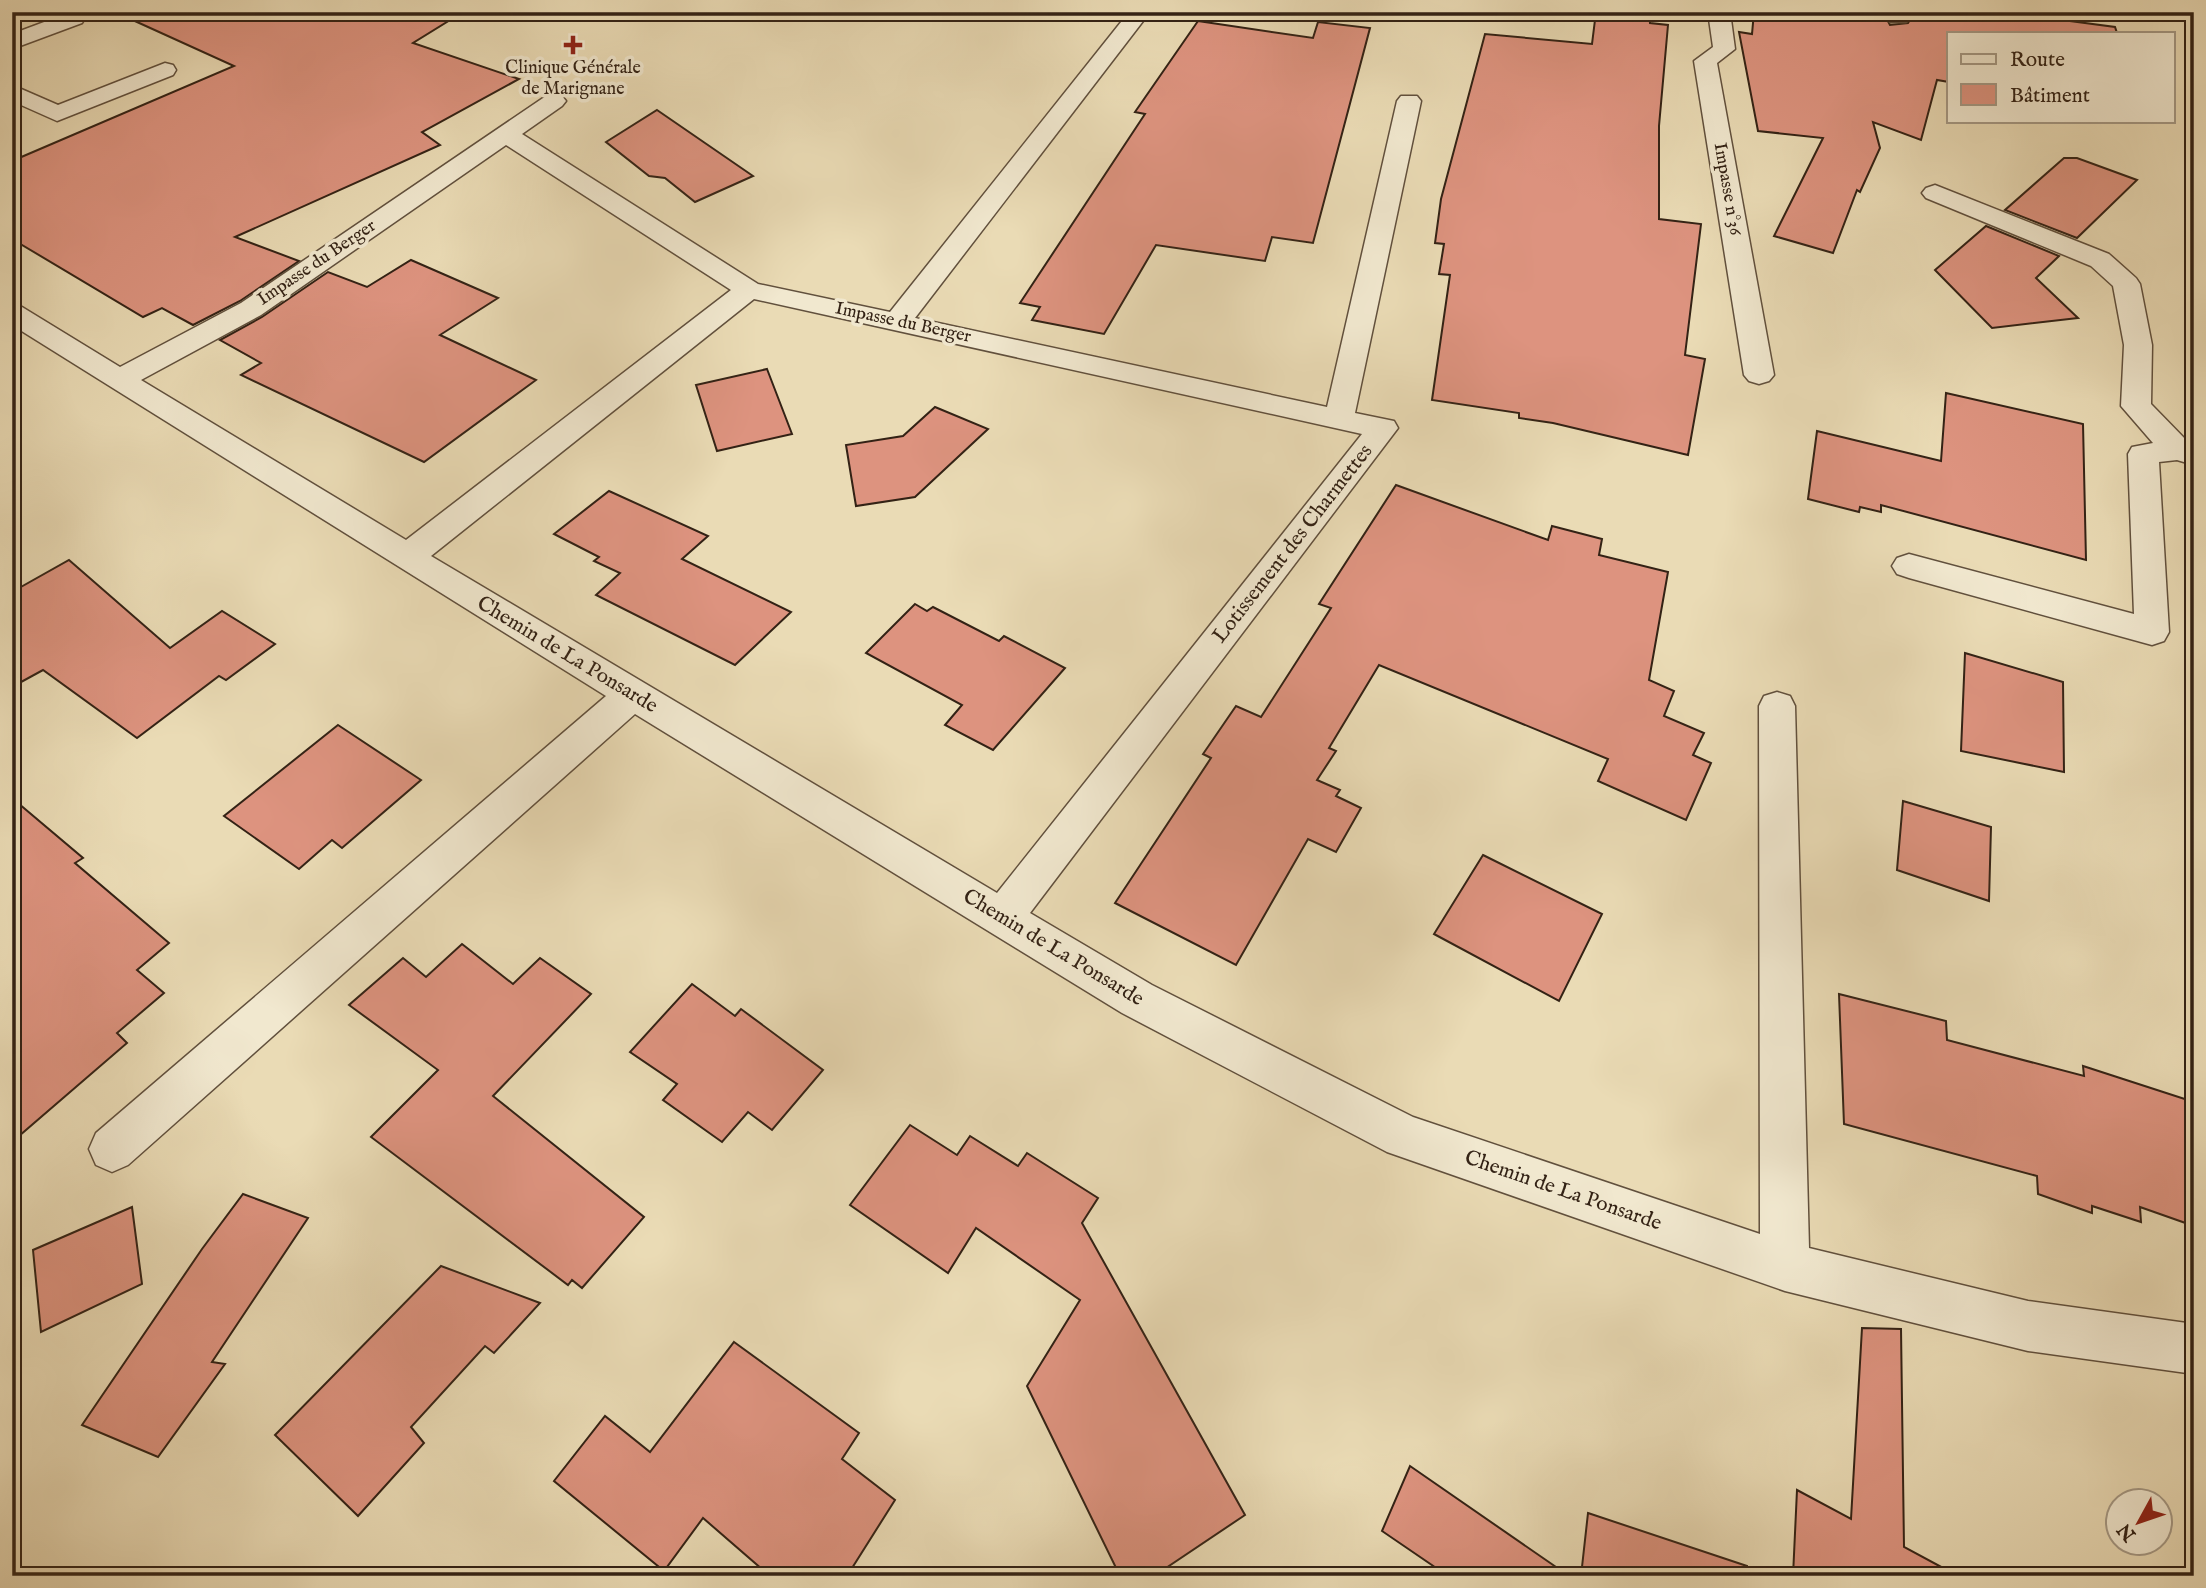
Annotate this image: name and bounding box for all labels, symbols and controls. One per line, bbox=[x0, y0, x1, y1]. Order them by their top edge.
legend bbox=[1947, 32, 2174, 122]
marker: Clinique Générale de Marignane bbox=[563, 35, 583, 55]
text: Route bbox=[2010, 47, 2065, 74]
place label: Clinique Générale de Marignane bbox=[505, 57, 641, 101]
text: Bâtiment bbox=[2010, 83, 2090, 110]
street label: Impasse n°36 bbox=[1708, 141, 1747, 238]
street label: Impasse du Berger bbox=[253, 215, 381, 311]
street label: Impasse du Berger bbox=[833, 297, 973, 349]
street label: Lotissement des Charmettes bbox=[1207, 439, 1379, 649]
street label: Chemin de La Ponsarde bbox=[472, 590, 663, 720]
street label: Chemin de La Ponsarde bbox=[958, 883, 1149, 1013]
street label: Chemin de La Ponsarde bbox=[1461, 1145, 1665, 1238]
north arrow bbox=[2104, 1486, 2174, 1556]
text: N bbox=[2113, 1517, 2143, 1546]

